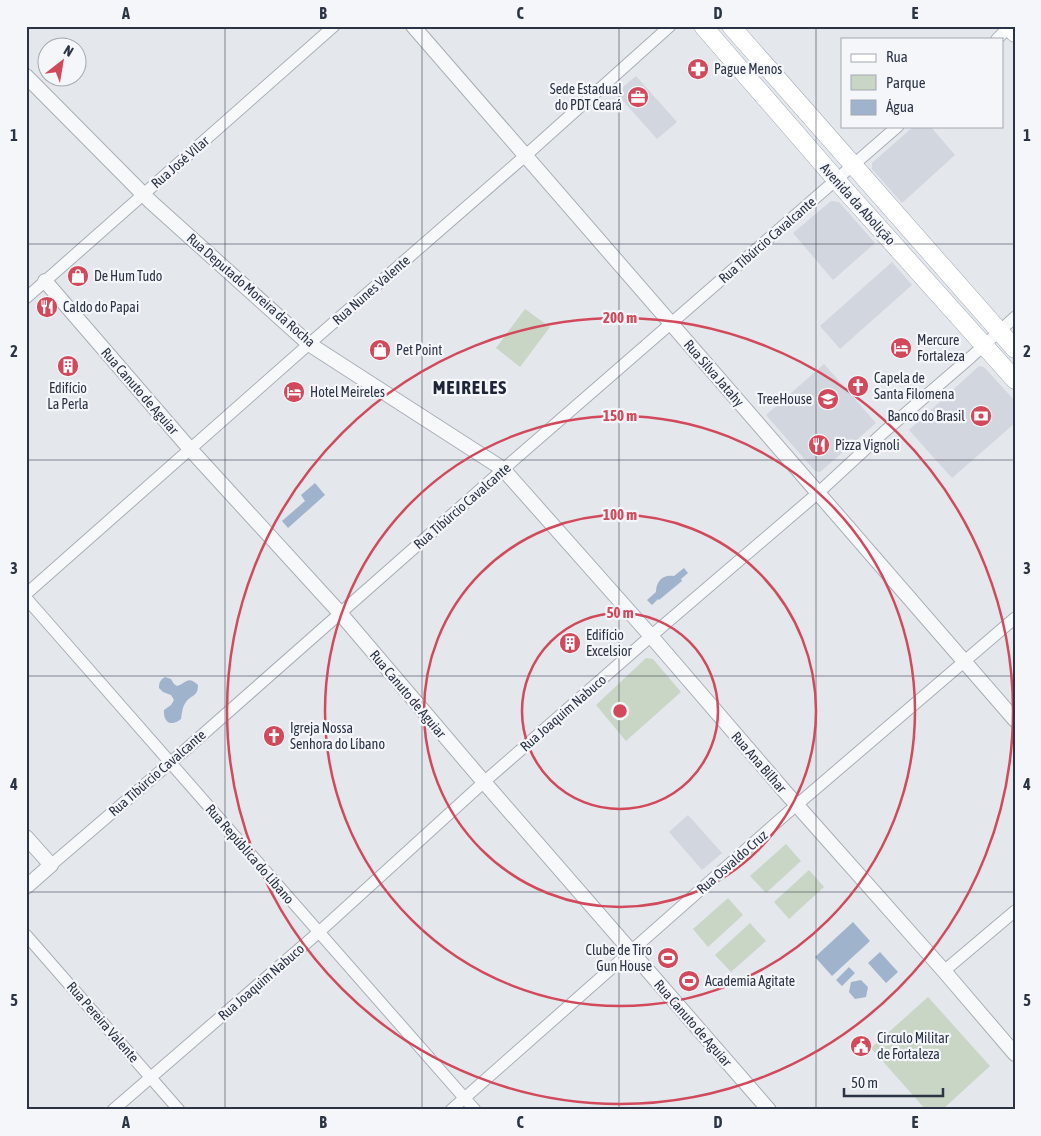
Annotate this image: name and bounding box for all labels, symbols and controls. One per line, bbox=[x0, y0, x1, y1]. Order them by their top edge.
text: A bbox=[121, 4, 130, 22]
text: B bbox=[319, 4, 327, 22]
text: C bbox=[516, 4, 524, 22]
text: D bbox=[714, 4, 723, 22]
text: E bbox=[912, 4, 919, 22]
north arrow bbox=[38, 38, 88, 88]
legend bbox=[841, 38, 1004, 128]
text: N bbox=[61, 42, 76, 60]
text: Rua bbox=[886, 48, 908, 65]
pharmacy icon: Pague Menos bbox=[686, 57, 710, 81]
place label: Pague Menos bbox=[714, 61, 782, 77]
text: Parque bbox=[886, 74, 926, 91]
place label: Sede Estadual do PDT Ceará bbox=[550, 81, 622, 113]
office icon: Sede Estadual do PDT Ceará bbox=[626, 85, 650, 109]
text: Água bbox=[886, 98, 914, 115]
text: 1 bbox=[10, 126, 18, 144]
text: 1 bbox=[1023, 126, 1031, 144]
street label: Rua José Vilar bbox=[148, 132, 213, 191]
street label: Avenida da Abolição bbox=[817, 160, 899, 248]
street label: Rua Tibúrcio Cavalcante bbox=[715, 194, 819, 286]
street label: Rua Deputado Moreira da Rocha bbox=[184, 230, 318, 350]
street label: Rua Nunes Valente bbox=[329, 252, 413, 328]
shop icon: De Hum Tudo bbox=[66, 264, 90, 288]
place label: De Hum Tudo bbox=[94, 268, 162, 284]
restaurant icon: Caldo do Papai bbox=[35, 295, 59, 319]
place label: Caldo do Papai bbox=[63, 299, 139, 315]
text: 200 m bbox=[603, 309, 637, 326]
place label: Mercure Fortaleza bbox=[917, 332, 965, 364]
street label: Rua Silva Jatahy bbox=[681, 336, 747, 410]
hotel icon: Mercure Fortaleza bbox=[889, 336, 913, 360]
shop icon: Pet Point bbox=[368, 338, 392, 362]
text: 2 bbox=[10, 342, 18, 360]
place label: Pet Point bbox=[396, 342, 442, 358]
text: 2 bbox=[1023, 342, 1031, 360]
street label: Rua Canuto de Aguiar bbox=[98, 344, 182, 438]
building icon: Edifício La Perla bbox=[56, 354, 80, 378]
place label: Capela de Santa Filomena bbox=[874, 370, 954, 402]
church icon: Capela de Santa Filomena bbox=[846, 374, 870, 398]
district label: MEIRELES bbox=[433, 376, 507, 398]
place label: Edifício La Perla bbox=[47, 380, 89, 412]
hotel icon: Hotel Meireles bbox=[282, 380, 306, 404]
place label: Hotel Meireles bbox=[310, 384, 385, 400]
school or university icon: TreeHouse bbox=[816, 387, 840, 411]
place label: TreeHouse bbox=[757, 391, 812, 407]
bank icon: Banco do Brasil bbox=[969, 404, 993, 428]
text: 150 m bbox=[603, 407, 637, 424]
place label: Banco do Brasil bbox=[887, 408, 965, 424]
restaurant icon: Pizza Vignoli bbox=[807, 433, 831, 457]
place label: Pizza Vignoli bbox=[835, 437, 900, 453]
street label: Rua Tibúrcio Cavalcante bbox=[410, 460, 514, 552]
text: 100 m bbox=[603, 506, 637, 523]
text: 3 bbox=[10, 559, 18, 577]
text: 3 bbox=[1023, 559, 1031, 577]
text: 50 m bbox=[607, 604, 634, 621]
place label: Edifício Excelsior bbox=[586, 627, 632, 659]
building icon: Edifício Excelsior bbox=[558, 631, 582, 655]
street label: Rua Canuto de Aguiar bbox=[367, 647, 450, 742]
street label: Rua Joaquim Nabuco bbox=[517, 671, 609, 755]
centre of rings bbox=[611, 702, 629, 720]
place label: Igreja Nossa Senhora do Líbano bbox=[290, 720, 385, 752]
church icon: Igreja Nossa Senhora do Líbano bbox=[262, 724, 286, 748]
street label: Rua Tibúrcio Cavalcante bbox=[105, 727, 209, 819]
street label: Rua Ana Bilhar bbox=[728, 728, 790, 796]
text: 4 bbox=[9, 775, 18, 793]
text: 4 bbox=[1022, 775, 1031, 793]
street label: Rua República do Líbano bbox=[202, 801, 298, 907]
street label: Rua Osvaldo Cruz bbox=[693, 827, 771, 897]
street label: Rua Joaquim Nabuco bbox=[215, 940, 307, 1024]
place label: Clube de Tiro Gun House bbox=[586, 942, 652, 974]
sports icon: Clube de Tiro Gun House bbox=[656, 946, 680, 970]
sports icon: Academia Agitate bbox=[677, 969, 701, 993]
place label: Academia Agitate bbox=[705, 973, 795, 989]
street label: Rua Canuto de Aguiar bbox=[651, 976, 735, 1070]
street label: Rua Pereira Valente bbox=[64, 979, 142, 1065]
text: 5 bbox=[10, 991, 18, 1009]
text: 5 bbox=[1023, 991, 1031, 1009]
place label: Circulo Militar de Fortaleza bbox=[877, 1030, 950, 1062]
public building icon: Circulo Militar de Fortaleza bbox=[849, 1034, 873, 1058]
scale bar bbox=[844, 1066, 942, 1098]
text: 50 m bbox=[851, 1074, 878, 1091]
text: A bbox=[121, 1113, 130, 1131]
text: B bbox=[319, 1113, 327, 1131]
text: C bbox=[516, 1113, 524, 1131]
text: D bbox=[714, 1113, 723, 1131]
text: E bbox=[912, 1113, 919, 1131]

